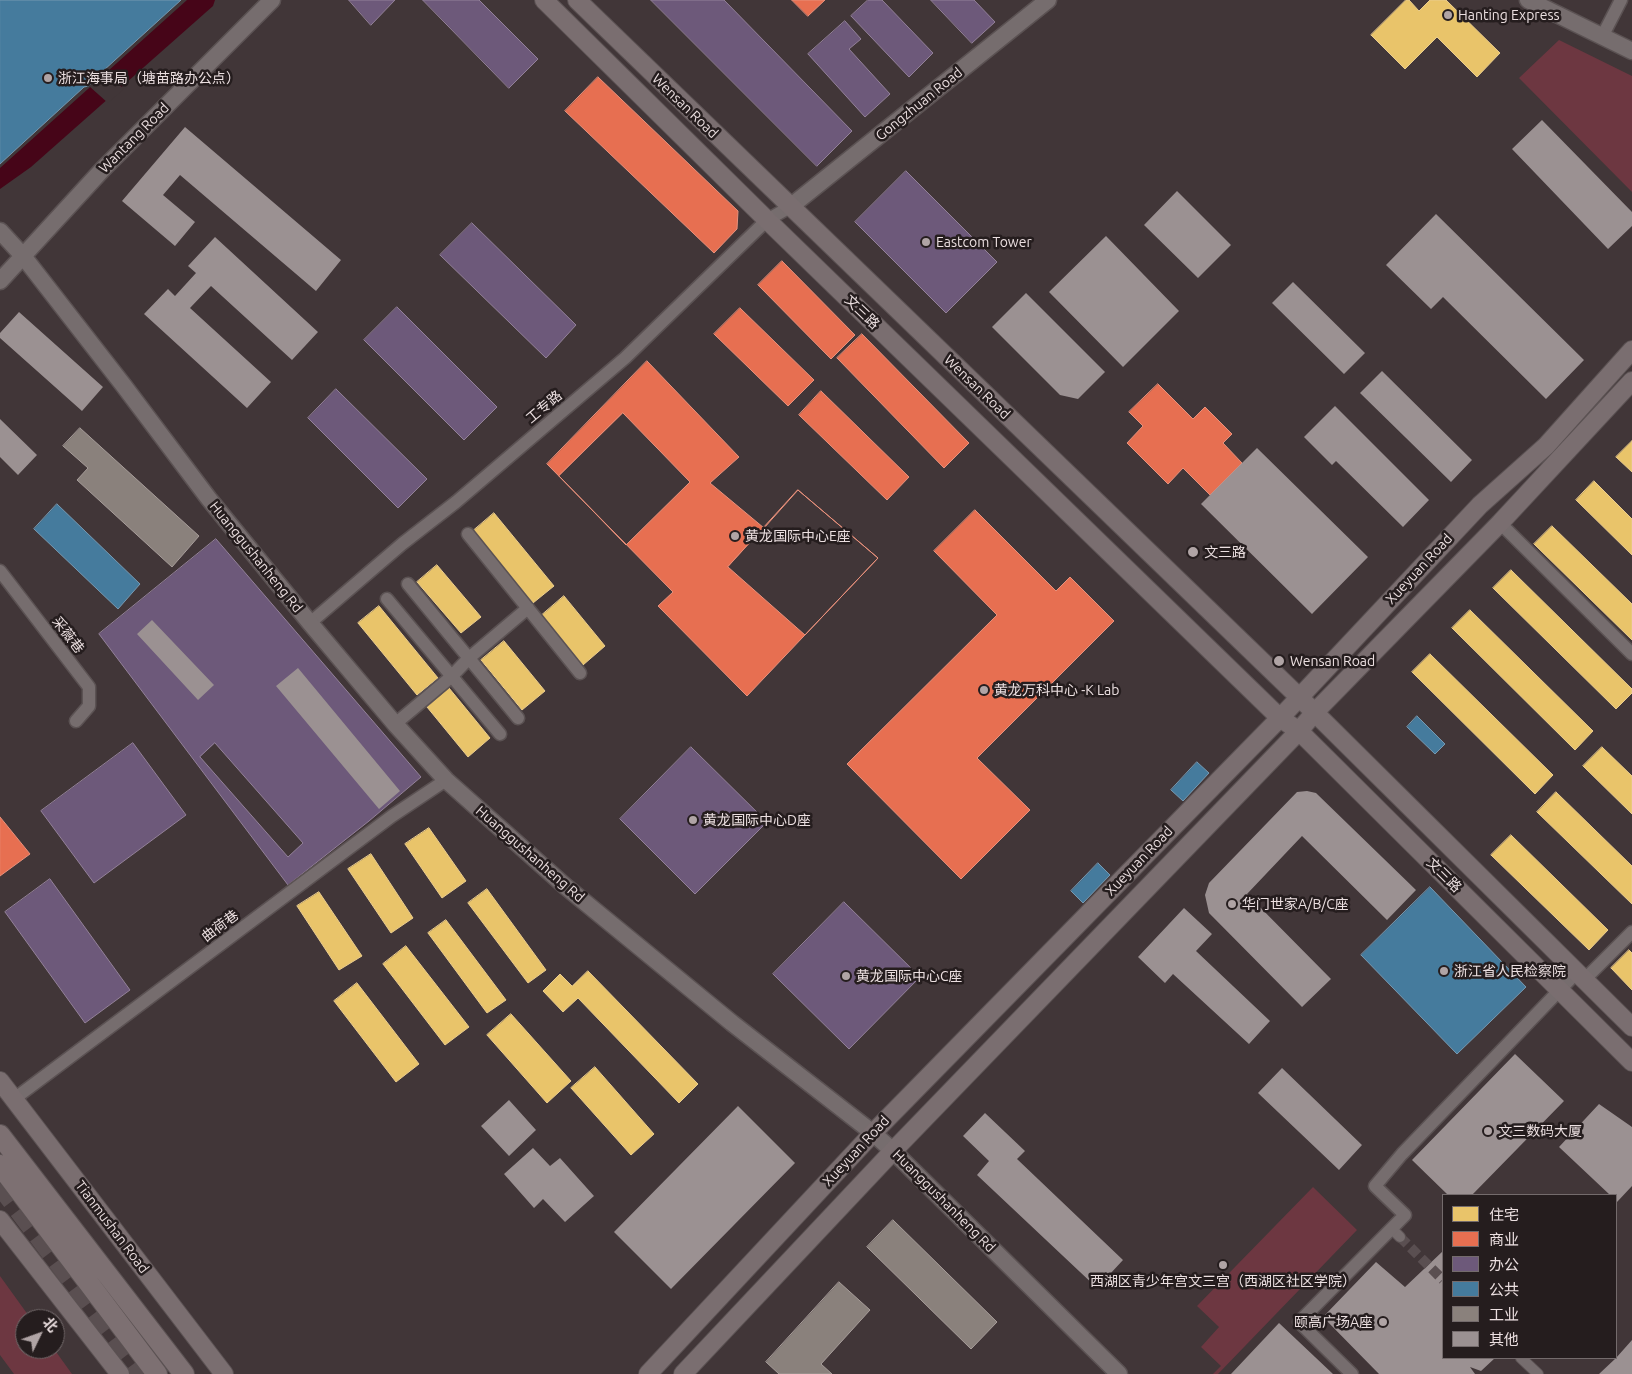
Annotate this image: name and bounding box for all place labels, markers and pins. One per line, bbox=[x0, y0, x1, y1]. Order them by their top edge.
place label: Hanting Express bbox=[1458, 7, 1560, 23]
marker: Hanting Express bbox=[1442, 9, 1454, 21]
place label: 浙江海事局（塘苗路办公点） bbox=[58, 70, 240, 86]
marker: 浙江海事局（塘苗路办公点） bbox=[42, 72, 54, 84]
place label: Eastcom Tower bbox=[936, 234, 1032, 250]
marker: Eastcom Tower bbox=[920, 236, 932, 248]
place label: 黄龙国际中心E座 bbox=[745, 528, 851, 544]
marker: 黄龙国际中心E座 bbox=[729, 530, 741, 542]
place label: 文三路 bbox=[1204, 544, 1246, 560]
marker: 文三路 bbox=[1186, 545, 1200, 559]
place label: Wensan Road bbox=[1290, 653, 1375, 669]
marker: Wensan Road bbox=[1272, 654, 1286, 668]
place label: 黄龙万科中心 -K Lab bbox=[994, 682, 1120, 698]
marker: 黄龙万科中心 -K Lab bbox=[978, 684, 990, 696]
place label: 黄龙国际中心D座 bbox=[703, 812, 811, 828]
marker: 黄龙国际中心D座 bbox=[687, 814, 699, 826]
place label: 华门世家A/B/C座 bbox=[1242, 896, 1349, 912]
marker: 华门世家A/B/C座 bbox=[1226, 898, 1238, 910]
place label: 浙江省人民检察院 bbox=[1454, 963, 1566, 979]
marker: 浙江省人民检察院 bbox=[1438, 965, 1450, 977]
place label: 黄龙国际中心C座 bbox=[856, 968, 963, 984]
marker: 黄龙国际中心C座 bbox=[840, 970, 852, 982]
place label: 文三数码大厦 bbox=[1498, 1123, 1582, 1139]
marker: 文三数码大厦 bbox=[1482, 1125, 1494, 1137]
marker: 西湖区青少年宫文三宫（西湖区社区学院） bbox=[1217, 1259, 1229, 1271]
place label: 西湖区青少年宫文三宫（西湖区社区学院） bbox=[1090, 1273, 1356, 1289]
place label: 颐高广场A座 bbox=[1294, 1314, 1373, 1330]
marker: 颐高广场A座 bbox=[1377, 1316, 1389, 1328]

